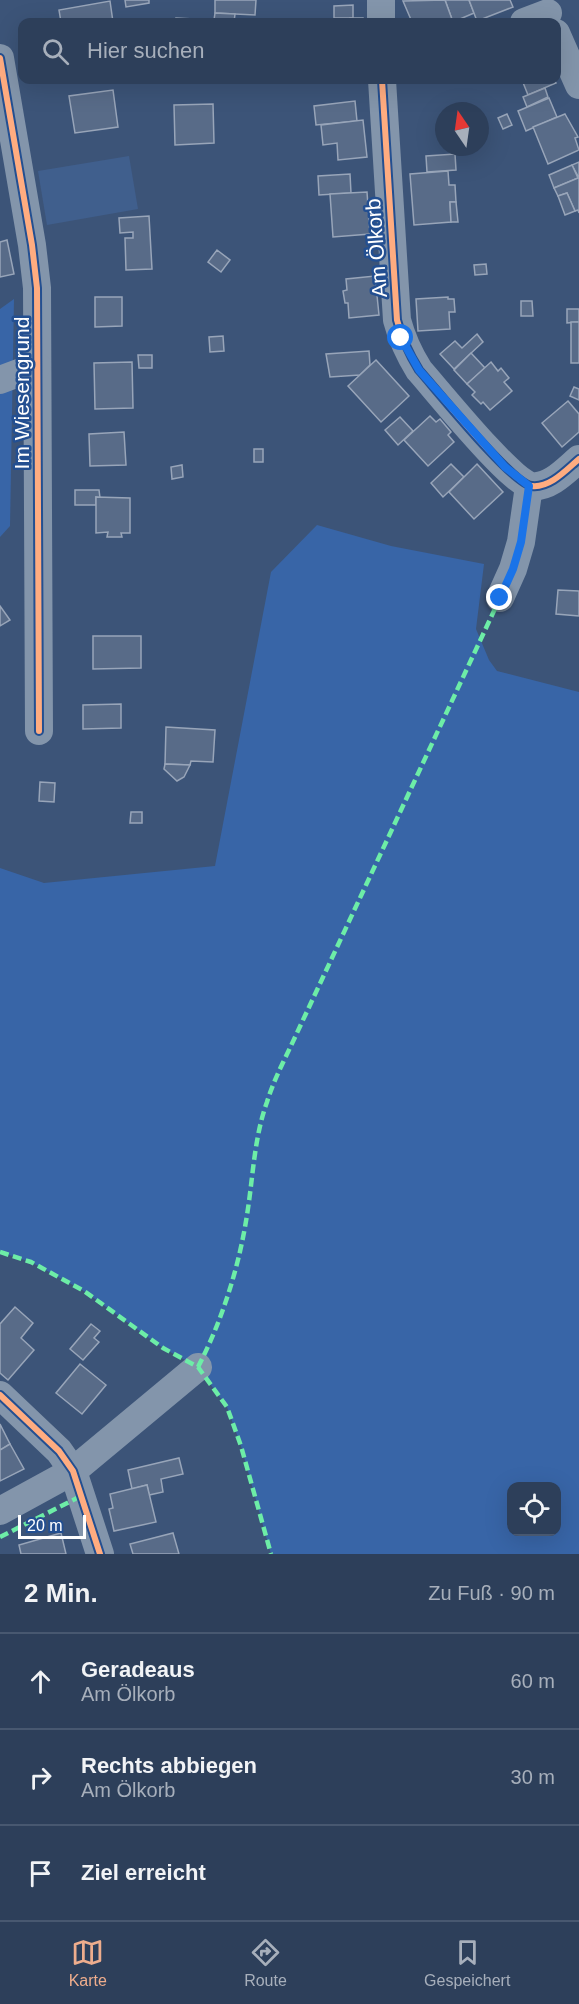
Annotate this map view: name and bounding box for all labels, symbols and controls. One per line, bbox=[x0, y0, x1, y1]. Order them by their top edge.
search box bbox=[18, 18, 561, 84]
icon: search bbox=[39, 35, 72, 68]
text: Hier suchen bbox=[87, 38, 204, 63]
north arrow bbox=[435, 102, 489, 156]
street label: Am Ölkorb bbox=[361, 198, 391, 298]
street label: Im Wiesengrund bbox=[10, 317, 33, 469]
route start bbox=[387, 324, 413, 350]
route end bbox=[486, 584, 512, 610]
map controls bbox=[507, 1482, 561, 1536]
button: locate bbox=[507, 1482, 561, 1536]
scale bar bbox=[18, 1512, 86, 1540]
text: 20 m bbox=[27, 1517, 63, 1534]
text: 2 Min. bbox=[24, 1578, 98, 1608]
text: Zu Fuß · 90 m bbox=[428, 1582, 555, 1604]
text: Geradeaus bbox=[81, 1657, 195, 1682]
icon: ahead bbox=[24, 1665, 57, 1698]
text: 60 m bbox=[511, 1670, 555, 1692]
text: Am Ölkorb bbox=[81, 1683, 175, 1705]
text: Rechts abbiegen bbox=[81, 1753, 257, 1778]
icon: right bbox=[24, 1761, 57, 1794]
text: 30 m bbox=[511, 1766, 555, 1788]
text: Am Ölkorb bbox=[81, 1779, 175, 1801]
icon: arrive bbox=[24, 1857, 57, 1890]
text: Ziel erreicht bbox=[81, 1860, 206, 1885]
tab: Karte bbox=[69, 1936, 107, 1990]
tab: Route bbox=[244, 1936, 287, 1990]
tab: Gespeichert bbox=[424, 1936, 510, 1990]

